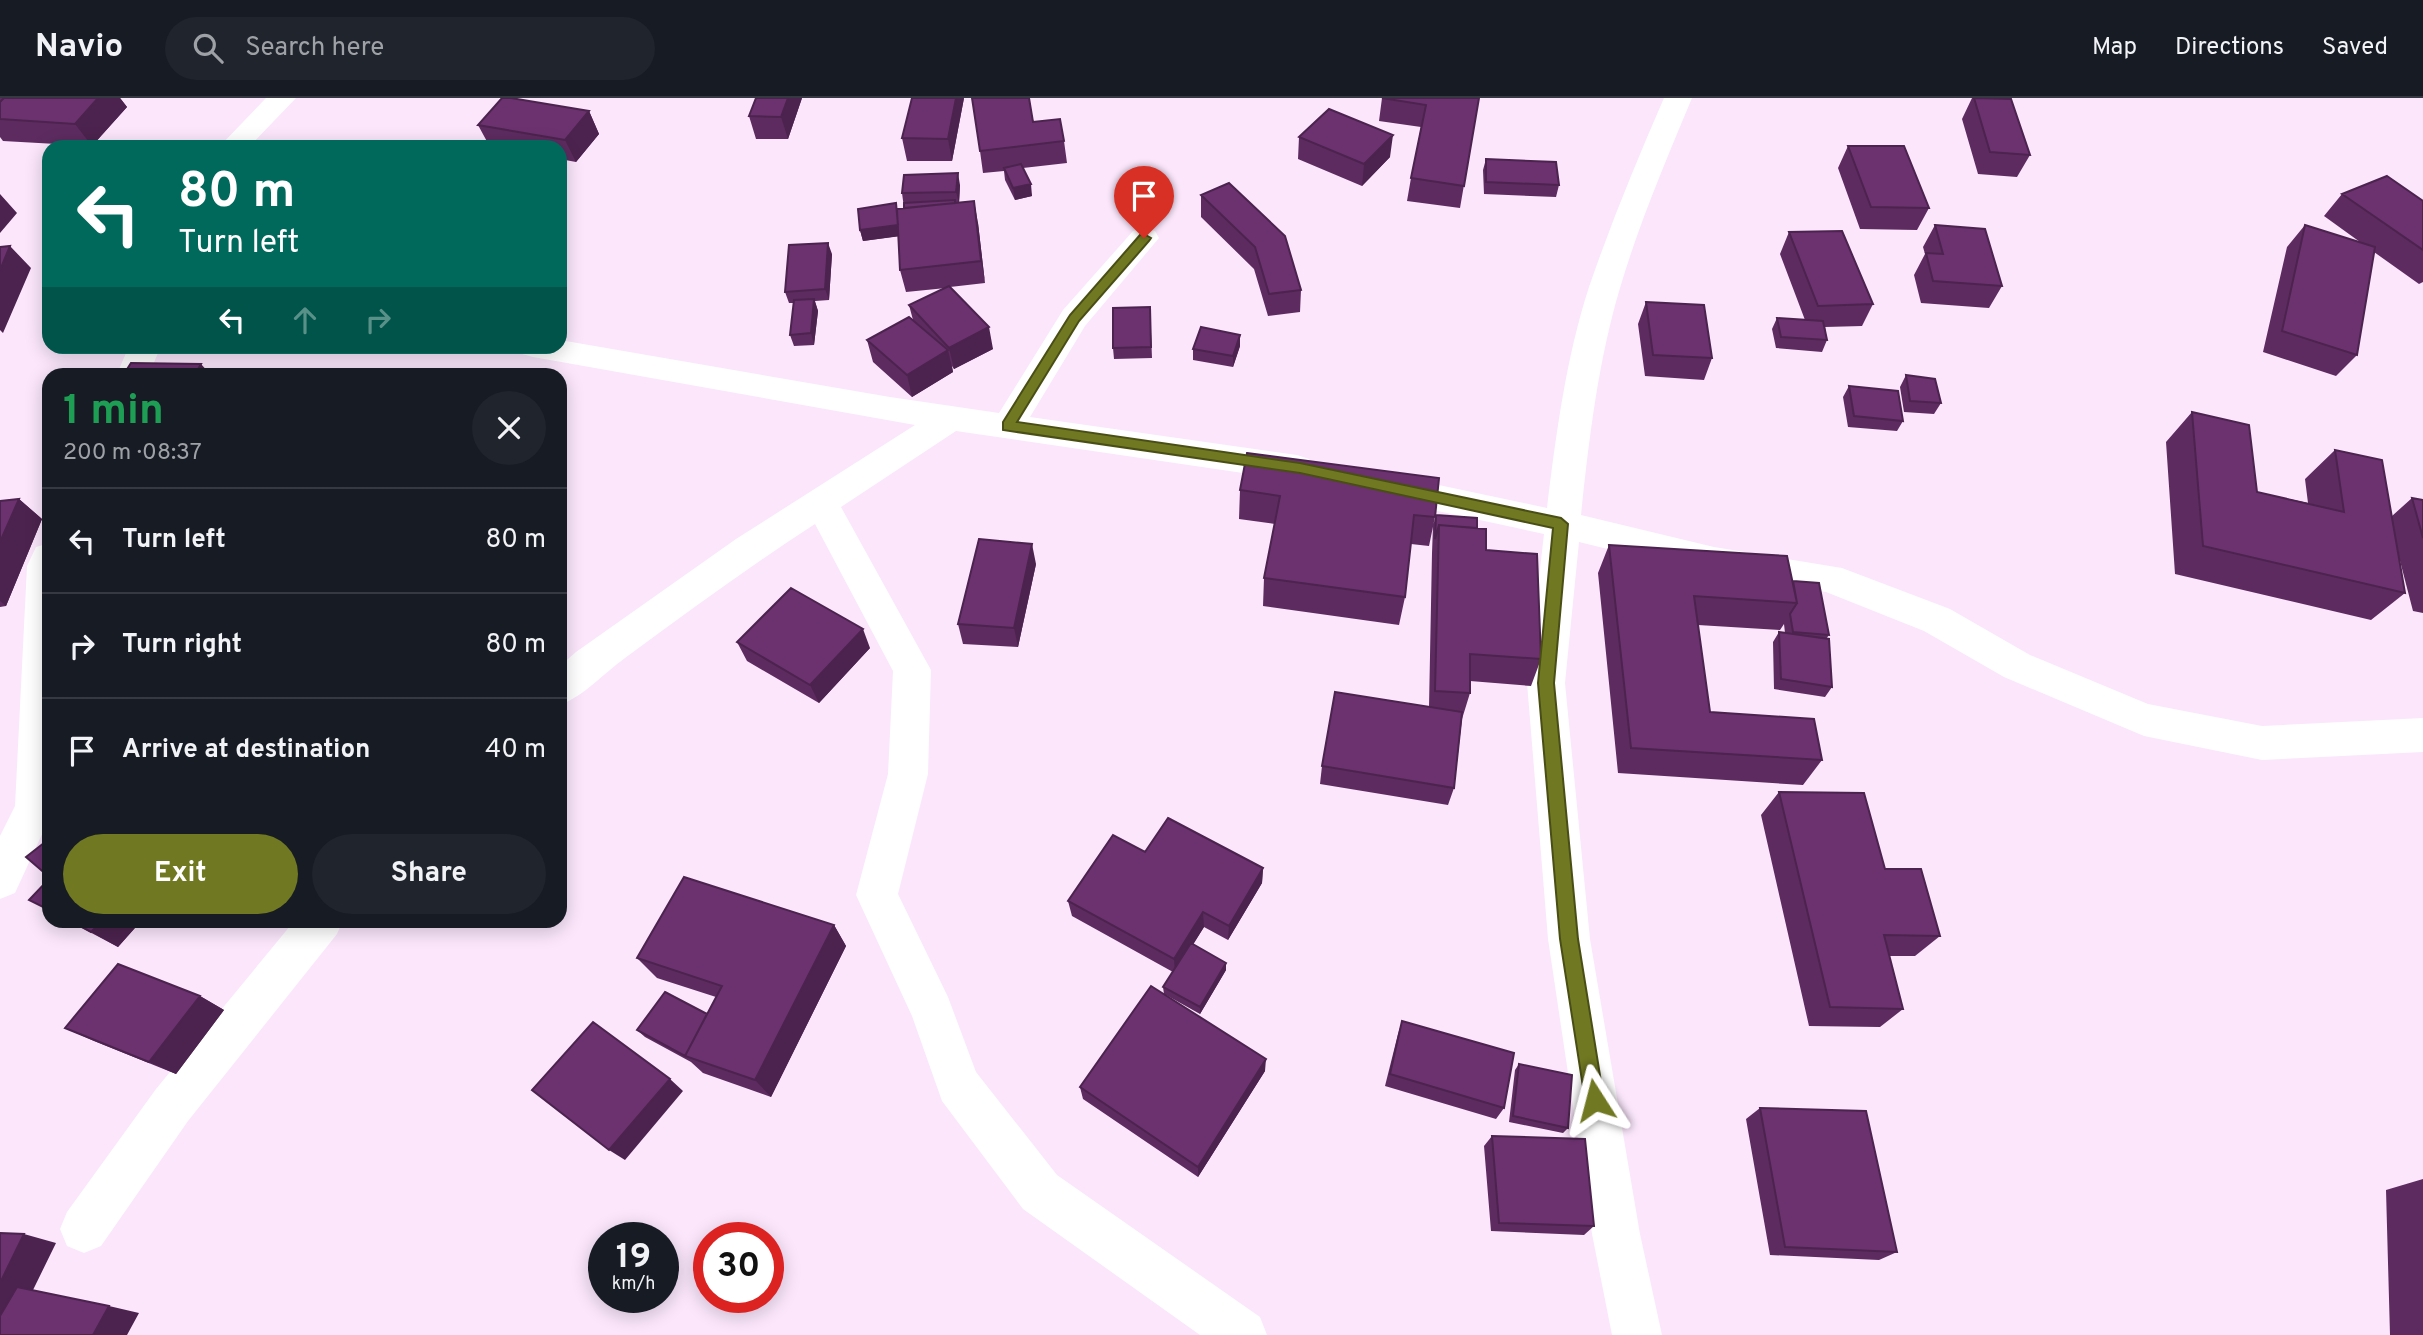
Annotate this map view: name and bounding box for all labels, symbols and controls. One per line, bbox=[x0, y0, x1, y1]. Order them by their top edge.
search box bbox=[165, 17, 655, 80]
text: Navio bbox=[35, 27, 123, 69]
icon: search bbox=[189, 29, 227, 67]
text: Search here bbox=[245, 32, 384, 65]
text: Map bbox=[2092, 33, 2137, 63]
text: Directions bbox=[2175, 33, 2284, 63]
text: Saved bbox=[2322, 33, 2388, 63]
text: 80 m bbox=[178, 163, 295, 225]
pin bbox=[1114, 166, 1174, 238]
icon: left bbox=[63, 168, 154, 259]
icon: arrive bbox=[1125, 177, 1163, 215]
text: Turn left bbox=[178, 224, 299, 264]
icon: left bbox=[213, 301, 251, 339]
icon: ahead bbox=[286, 301, 324, 339]
icon: right bbox=[359, 301, 397, 339]
text: 1 min bbox=[63, 386, 164, 439]
button: close bbox=[472, 391, 546, 465]
text: 200 m · 08:37 bbox=[63, 439, 202, 468]
icon: left bbox=[63, 522, 101, 560]
text: Turn left bbox=[122, 524, 226, 557]
text: 80 m bbox=[486, 524, 546, 557]
icon: right bbox=[63, 627, 101, 665]
text: Turn right bbox=[122, 629, 242, 662]
text: 80 m bbox=[486, 629, 546, 662]
icon: arrive bbox=[63, 732, 101, 770]
text: Arrive at destination bbox=[122, 734, 370, 767]
text: 40 m bbox=[485, 734, 546, 767]
button: Exit bbox=[63, 834, 298, 914]
button: Share bbox=[312, 834, 546, 914]
position arrow bbox=[1558, 1063, 1632, 1137]
speed limit sign: 30 bbox=[693, 1222, 784, 1313]
text: 19 bbox=[616, 1236, 651, 1280]
text: km/h bbox=[612, 1273, 655, 1296]

